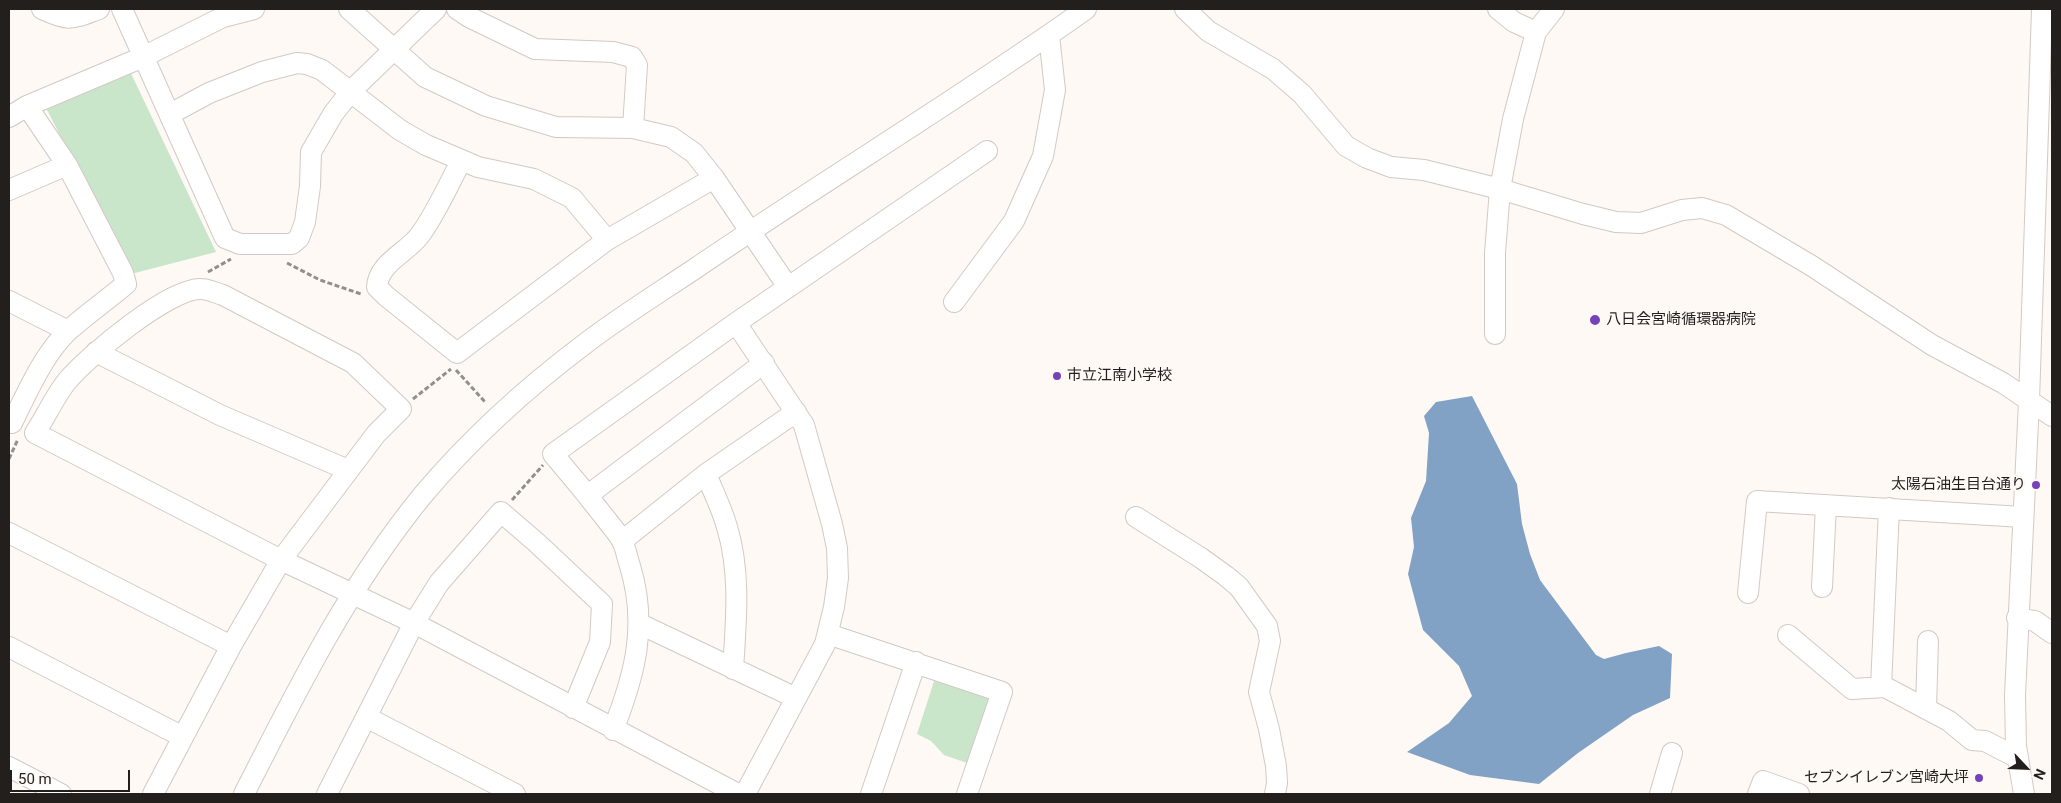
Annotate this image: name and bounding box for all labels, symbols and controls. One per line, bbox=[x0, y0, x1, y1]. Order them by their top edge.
place label: 八日会宮崎循環器病院 bbox=[1606, 311, 1756, 329]
marker: 八日会宮崎循環器病院 bbox=[1588, 313, 1602, 327]
place label: 市立江南小学校 bbox=[1067, 367, 1172, 385]
marker: 市立江南小学校 bbox=[1051, 370, 1063, 382]
place label: 太陽石油生目台通り bbox=[1891, 476, 2026, 494]
marker: 太陽石油生目台通り bbox=[2030, 479, 2042, 491]
north arrow bbox=[2001, 743, 2051, 793]
scale bar bbox=[12, 760, 132, 792]
text: N bbox=[2030, 766, 2049, 782]
place label: セブンイレブン宮崎大坪 bbox=[1804, 769, 1969, 787]
text: 50 m bbox=[18, 770, 52, 788]
marker: セブンイレブン宮崎大坪 bbox=[1973, 772, 1985, 784]

